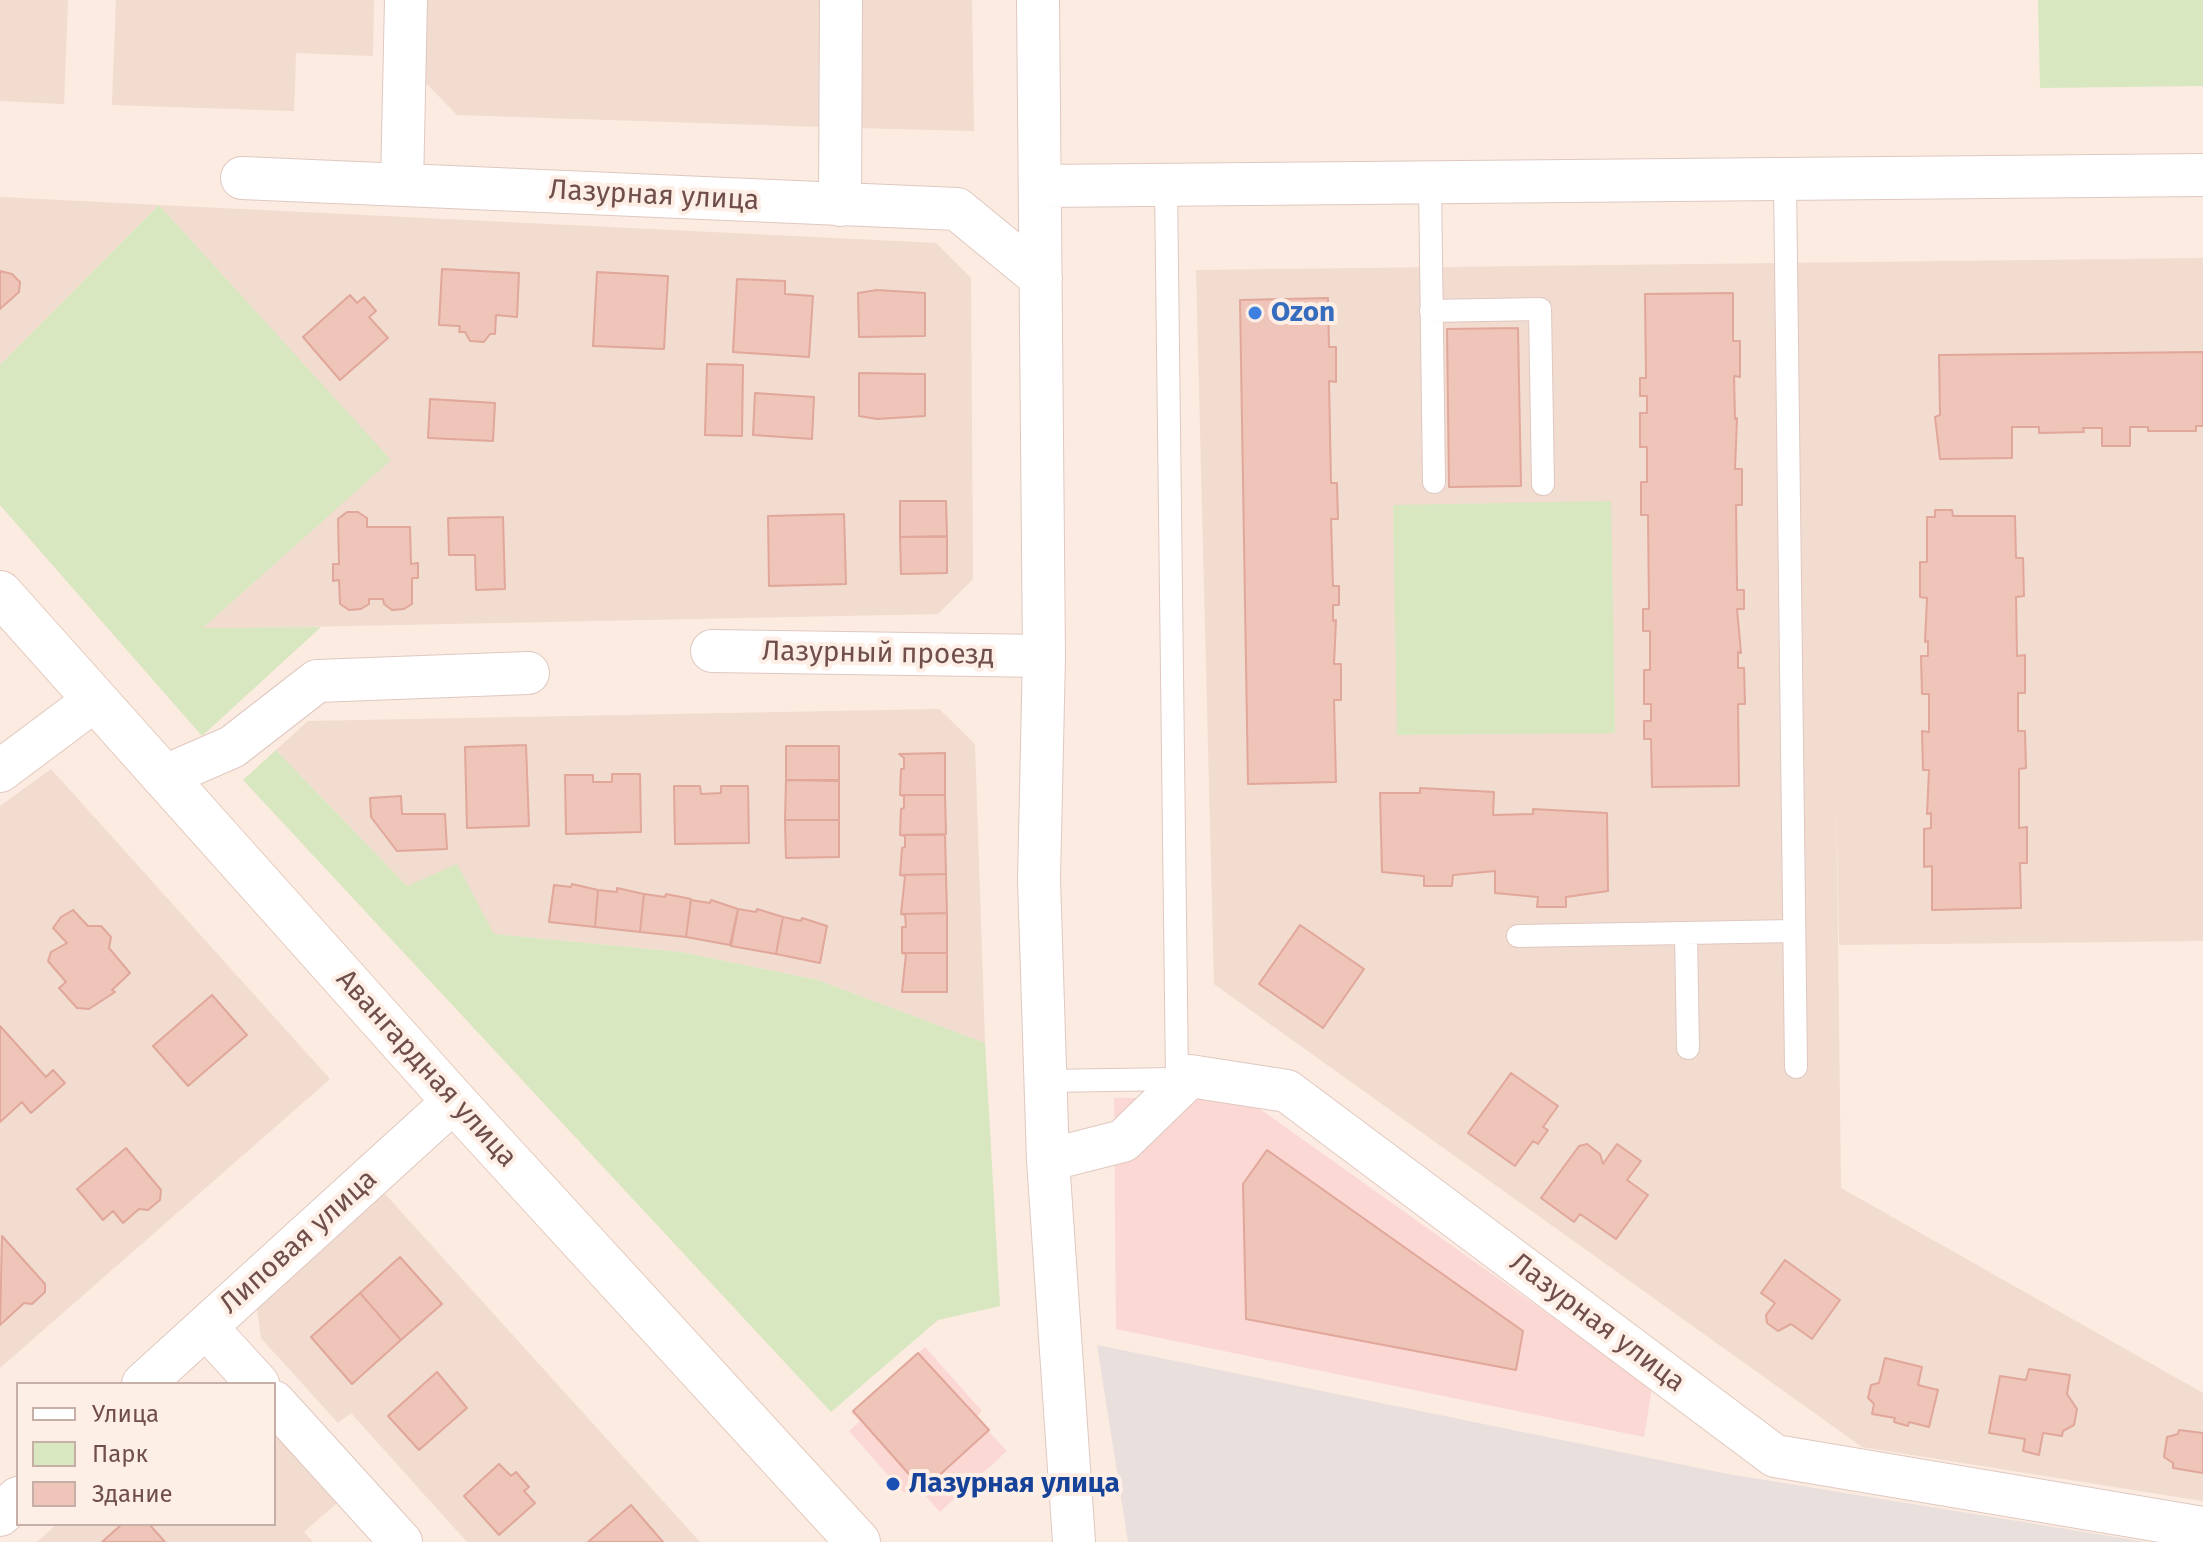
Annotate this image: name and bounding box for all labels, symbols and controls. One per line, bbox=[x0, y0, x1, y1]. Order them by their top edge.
street label: Лазурная улица bbox=[548, 174, 760, 218]
place label: Ozon bbox=[1271, 296, 1335, 330]
marker: Ozon bbox=[1246, 304, 1264, 322]
street label: Лазурный проезд bbox=[761, 635, 995, 673]
street label: Авангардная улица bbox=[328, 963, 524, 1175]
street label: Липовая улица bbox=[214, 1163, 384, 1321]
street label: Лазурная улица bbox=[1503, 1246, 1691, 1400]
legend bbox=[16, 1382, 276, 1526]
text: Улица bbox=[92, 1400, 159, 1428]
text: Парк bbox=[92, 1440, 148, 1468]
place label: Лазурная улица bbox=[909, 1467, 1120, 1501]
marker: Лазурная улица bbox=[884, 1475, 902, 1493]
text: Здание bbox=[92, 1480, 173, 1508]

